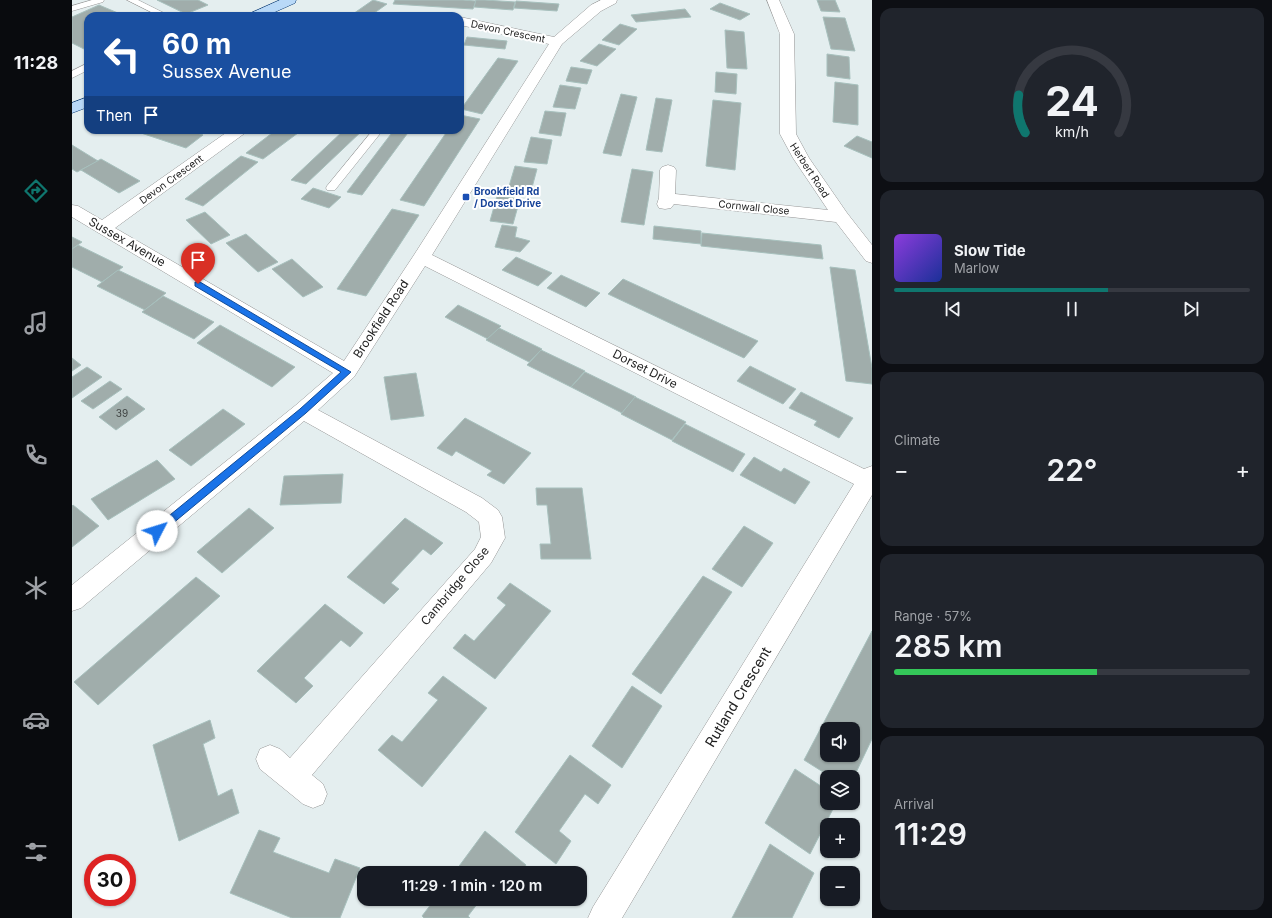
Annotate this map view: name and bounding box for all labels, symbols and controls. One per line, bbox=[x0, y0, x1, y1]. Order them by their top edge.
street label: Devon Crescent bbox=[470, 17, 547, 45]
text: 60 m bbox=[162, 27, 231, 61]
icon: left bbox=[96, 28, 148, 80]
text: 11:28 bbox=[14, 52, 58, 73]
text: Sussex Avenue bbox=[162, 61, 291, 82]
text: 24 bbox=[1045, 76, 1099, 126]
icon: arrive bbox=[140, 104, 162, 126]
text: Then bbox=[96, 106, 132, 125]
text: km/h bbox=[1055, 123, 1089, 140]
street label: Herbert Road bbox=[788, 140, 832, 200]
street label: Devon Crescent bbox=[137, 151, 206, 206]
icon: directions bbox=[22, 177, 50, 205]
place label: Brookfield Rd / Dorset Drive bbox=[474, 185, 541, 209]
marker: Brookfield Rd / Dorset Drive bbox=[461, 192, 471, 202]
street label: Cornwall Close bbox=[718, 197, 790, 217]
street label: Sussex Avenue bbox=[86, 214, 168, 270]
text: Slow Tide bbox=[954, 241, 1026, 260]
pin bbox=[181, 243, 215, 284]
icon: arrive bbox=[187, 249, 209, 271]
text: Marlow bbox=[954, 260, 1000, 276]
street label: Brookfield Road bbox=[350, 277, 411, 361]
icon: previous bbox=[942, 298, 964, 320]
icon: pause bbox=[1061, 298, 1083, 320]
icon: next bbox=[1180, 298, 1202, 320]
icon: music bbox=[22, 309, 50, 337]
street label: Dorset Drive bbox=[610, 346, 680, 391]
house number: 39 bbox=[116, 407, 128, 419]
text: Climate bbox=[894, 432, 940, 448]
icon: phone bbox=[22, 441, 50, 469]
text: 22° bbox=[1046, 452, 1098, 488]
text: − bbox=[894, 457, 909, 483]
text: + bbox=[1235, 457, 1250, 483]
position arrow bbox=[136, 510, 178, 552]
street label: Cambridge Close bbox=[417, 543, 492, 628]
icon: climate bbox=[22, 574, 50, 602]
text: Range · 57% bbox=[894, 608, 972, 624]
text: 285 km bbox=[894, 628, 1002, 664]
street label: Rutland Crescent bbox=[701, 643, 774, 750]
icon: car bbox=[22, 706, 50, 734]
map controls bbox=[820, 722, 860, 906]
button: sound bbox=[820, 722, 860, 762]
button: layers bbox=[820, 770, 860, 810]
text: Arrival bbox=[894, 796, 934, 812]
text: 11:29 bbox=[894, 816, 967, 852]
button: + bbox=[820, 818, 860, 858]
icon: filters bbox=[22, 838, 50, 866]
speed limit sign: 30 bbox=[84, 854, 136, 906]
button: − bbox=[820, 866, 860, 906]
text: 11:29 · 1 min · 120 m bbox=[402, 876, 542, 895]

